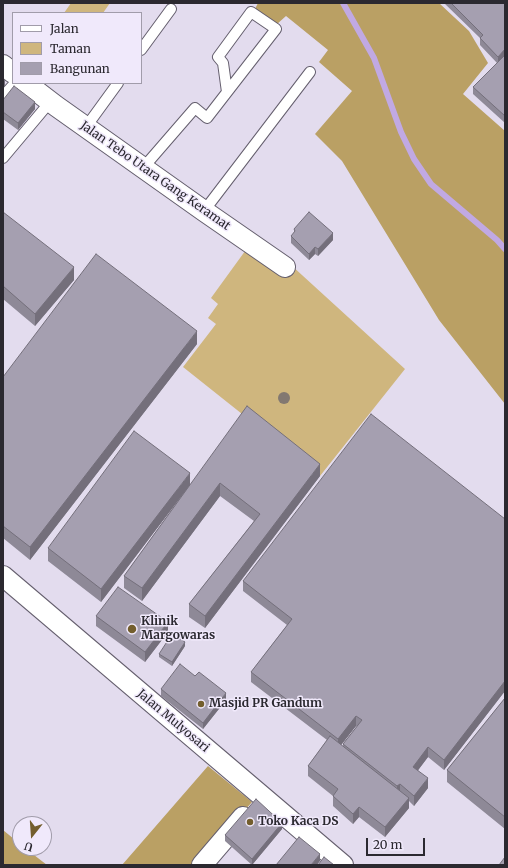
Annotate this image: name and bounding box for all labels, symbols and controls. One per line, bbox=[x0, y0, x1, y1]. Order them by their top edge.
legend bbox=[12, 12, 142, 84]
text: Jalan bbox=[50, 21, 79, 36]
text: Taman bbox=[50, 41, 91, 56]
text: Bangunan bbox=[50, 61, 110, 76]
street label: Jalan Tebo Utara Gang Keramat bbox=[77, 119, 233, 233]
place label: Klinik Margowaras bbox=[141, 615, 215, 643]
marker: Klinik Margowaras bbox=[126, 623, 138, 635]
street label: Jalan Mulyosari bbox=[134, 687, 212, 755]
place label: Masjid PR Gandum bbox=[209, 697, 322, 711]
marker: Masjid PR Gandum bbox=[196, 699, 206, 709]
place label: Toko Kaca DS bbox=[258, 815, 338, 829]
north arrow bbox=[12, 816, 52, 856]
marker: Toko Kaca DS bbox=[245, 817, 255, 827]
scale bar bbox=[368, 830, 427, 856]
text: 20 m bbox=[373, 837, 402, 852]
text: U bbox=[23, 839, 35, 854]

